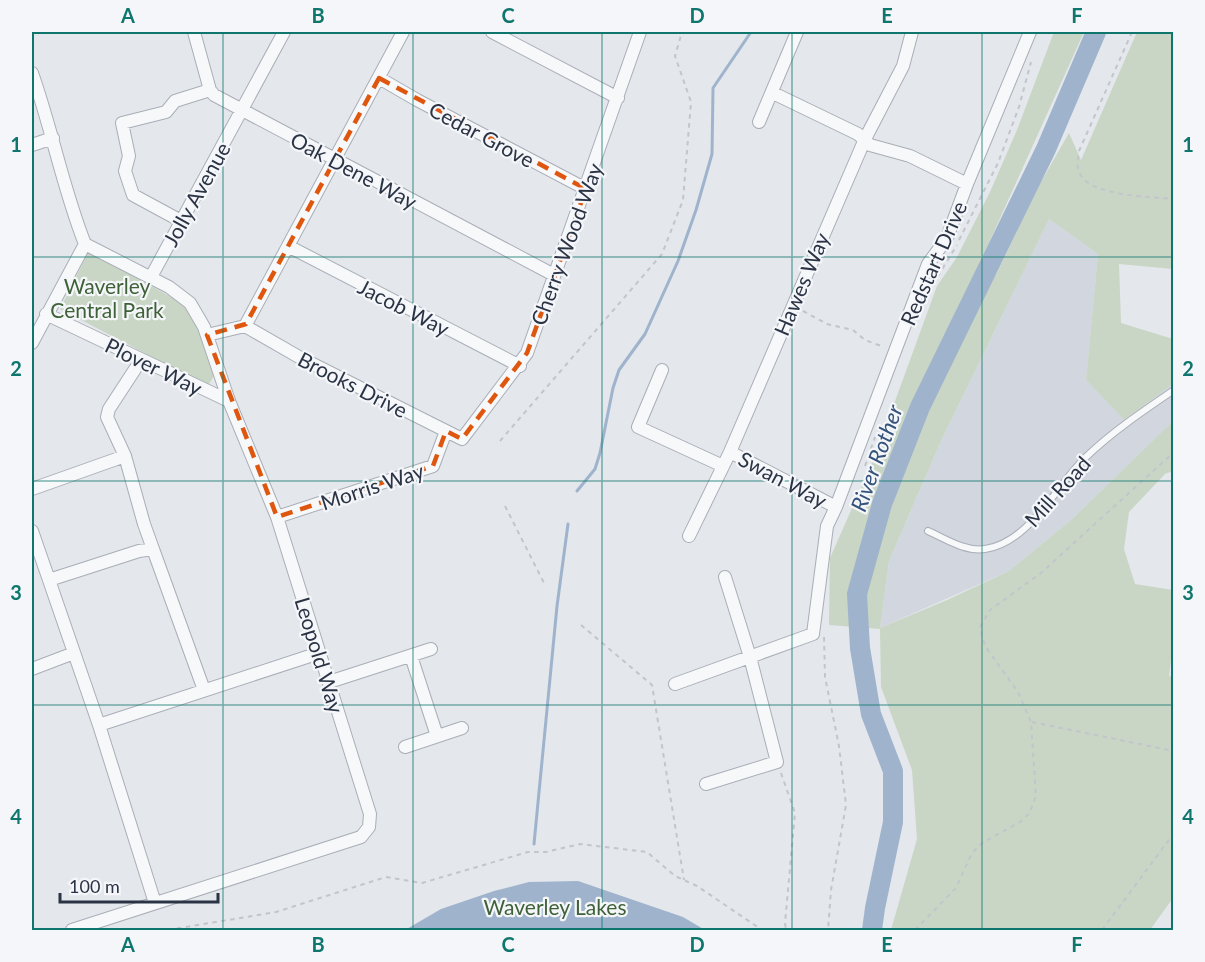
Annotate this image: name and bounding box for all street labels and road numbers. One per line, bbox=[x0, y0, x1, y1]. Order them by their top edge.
street label: Cedar Grove bbox=[425, 96, 539, 172]
street label: Oak Dene Way bbox=[287, 126, 422, 214]
street label: Jolly Avenue bbox=[157, 138, 235, 250]
street label: Cherry Wood Way bbox=[525, 160, 607, 328]
street label: Redstart Drive bbox=[895, 197, 971, 329]
street label: Hawes Way bbox=[768, 229, 834, 339]
street label: Jacob Way bbox=[354, 273, 454, 341]
street label: Plover Way bbox=[102, 332, 207, 400]
street label: Brooks Drive bbox=[294, 346, 412, 422]
street label: Swan Way bbox=[735, 445, 831, 513]
street label: Mill Road bbox=[1019, 451, 1095, 531]
street label: Morris Way bbox=[317, 458, 427, 514]
street label: Leopold Way bbox=[290, 594, 350, 716]

